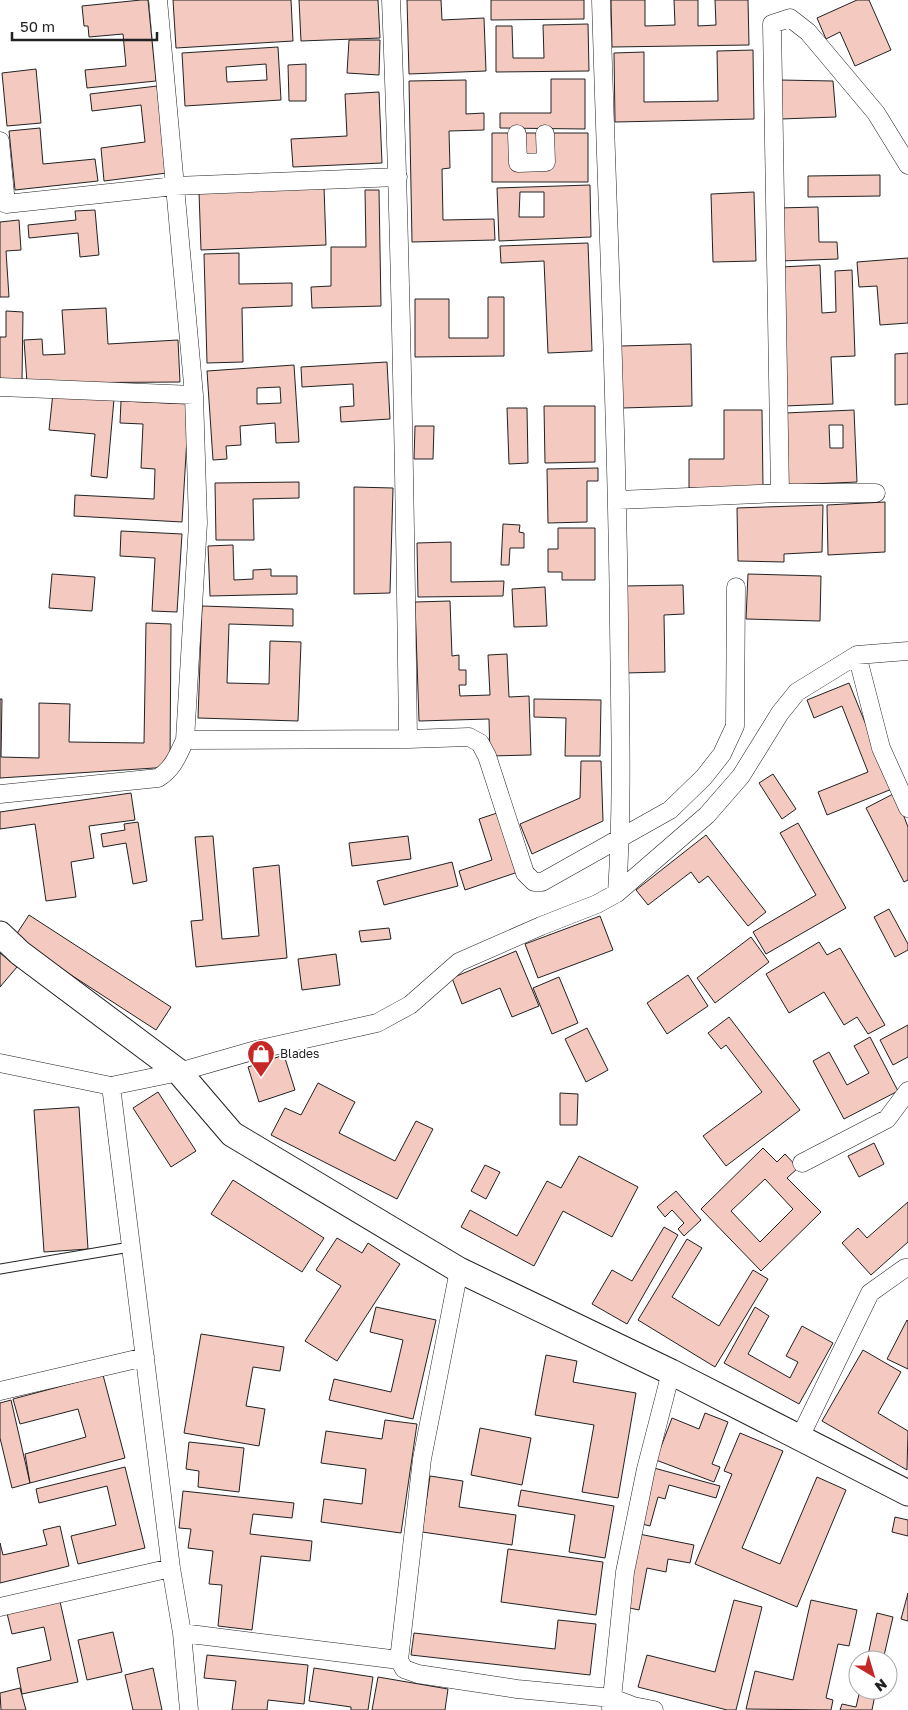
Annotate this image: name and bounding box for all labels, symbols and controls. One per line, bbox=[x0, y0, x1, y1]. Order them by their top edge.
scale bar bbox=[12, 10, 158, 42]
text: 50 m bbox=[20, 17, 55, 35]
shop icon: Blades bbox=[246, 1039, 276, 1078]
place label: Blades bbox=[280, 1046, 319, 1061]
north arrow bbox=[848, 1650, 898, 1700]
text: N bbox=[872, 1676, 891, 1696]

